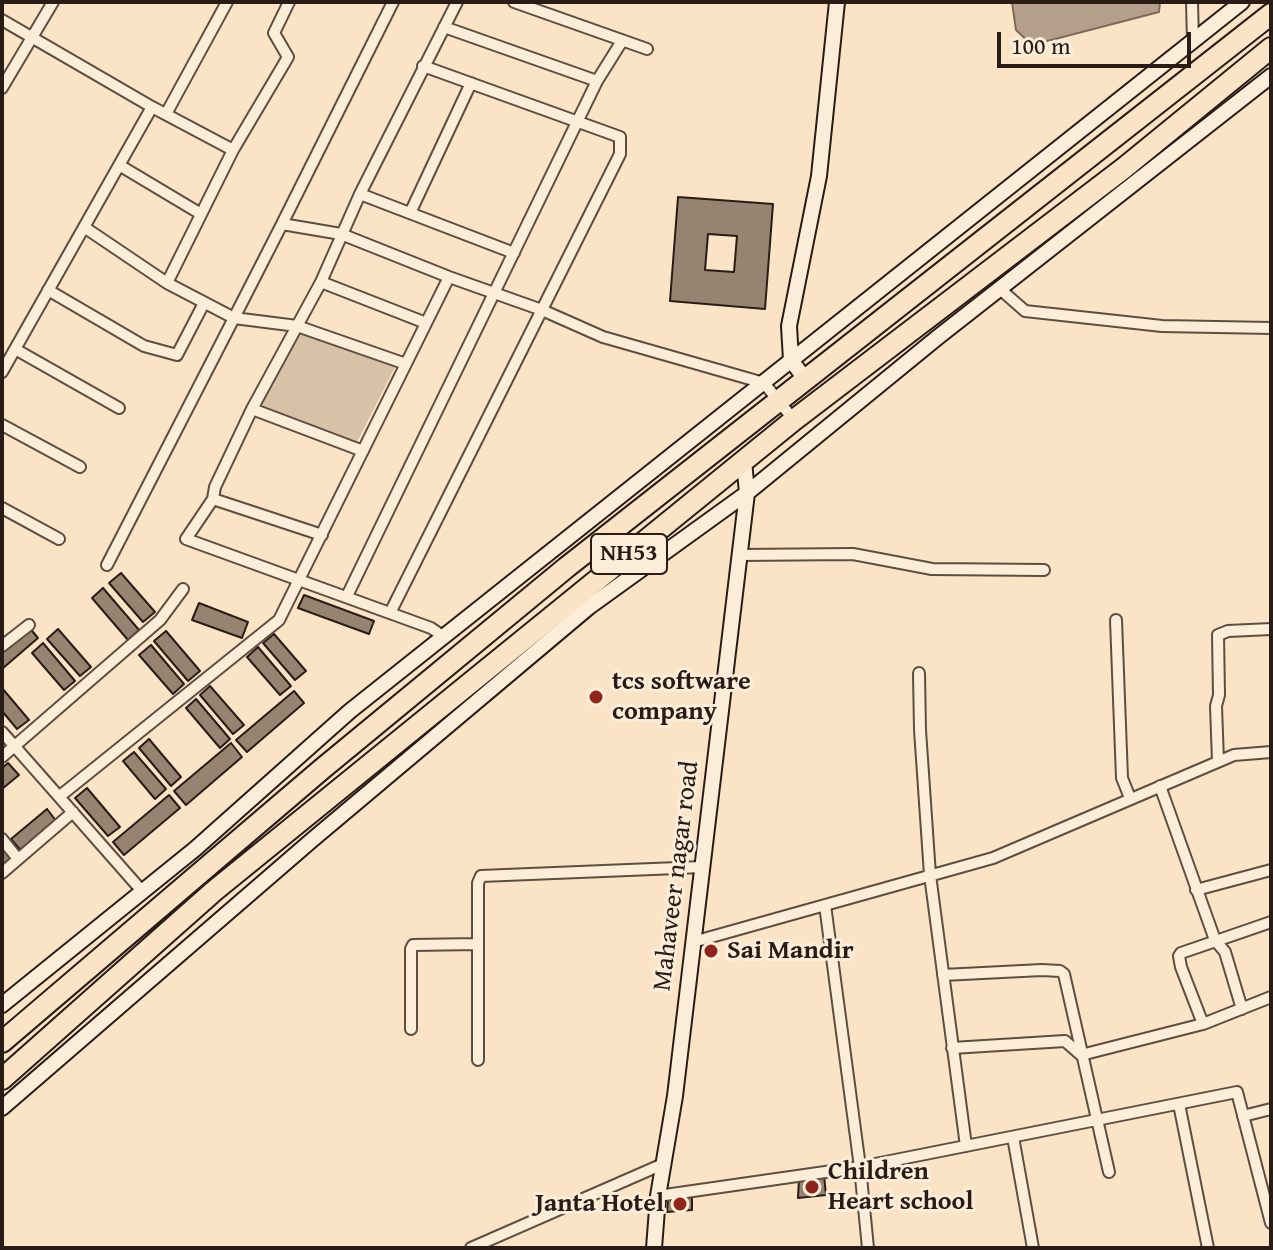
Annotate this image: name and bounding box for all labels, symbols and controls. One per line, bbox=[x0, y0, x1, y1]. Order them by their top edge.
scale bar bbox=[1001, 16, 1195, 66]
text: 100 m bbox=[1011, 28, 1071, 63]
road number: NH53 bbox=[591, 534, 667, 574]
place label: tcs software company bbox=[612, 666, 751, 728]
marker: tcs software company bbox=[587, 688, 605, 706]
street label: Mahaveer nagar road bbox=[647, 759, 707, 993]
place label: Sai Mandir bbox=[727, 935, 854, 967]
marker: Sai Mandir bbox=[702, 942, 720, 960]
place label: Children Heart school bbox=[828, 1156, 974, 1218]
marker: Children Heart school bbox=[803, 1178, 821, 1196]
place label: Janta Hotel bbox=[535, 1188, 664, 1220]
marker: Janta Hotel bbox=[671, 1195, 689, 1213]

